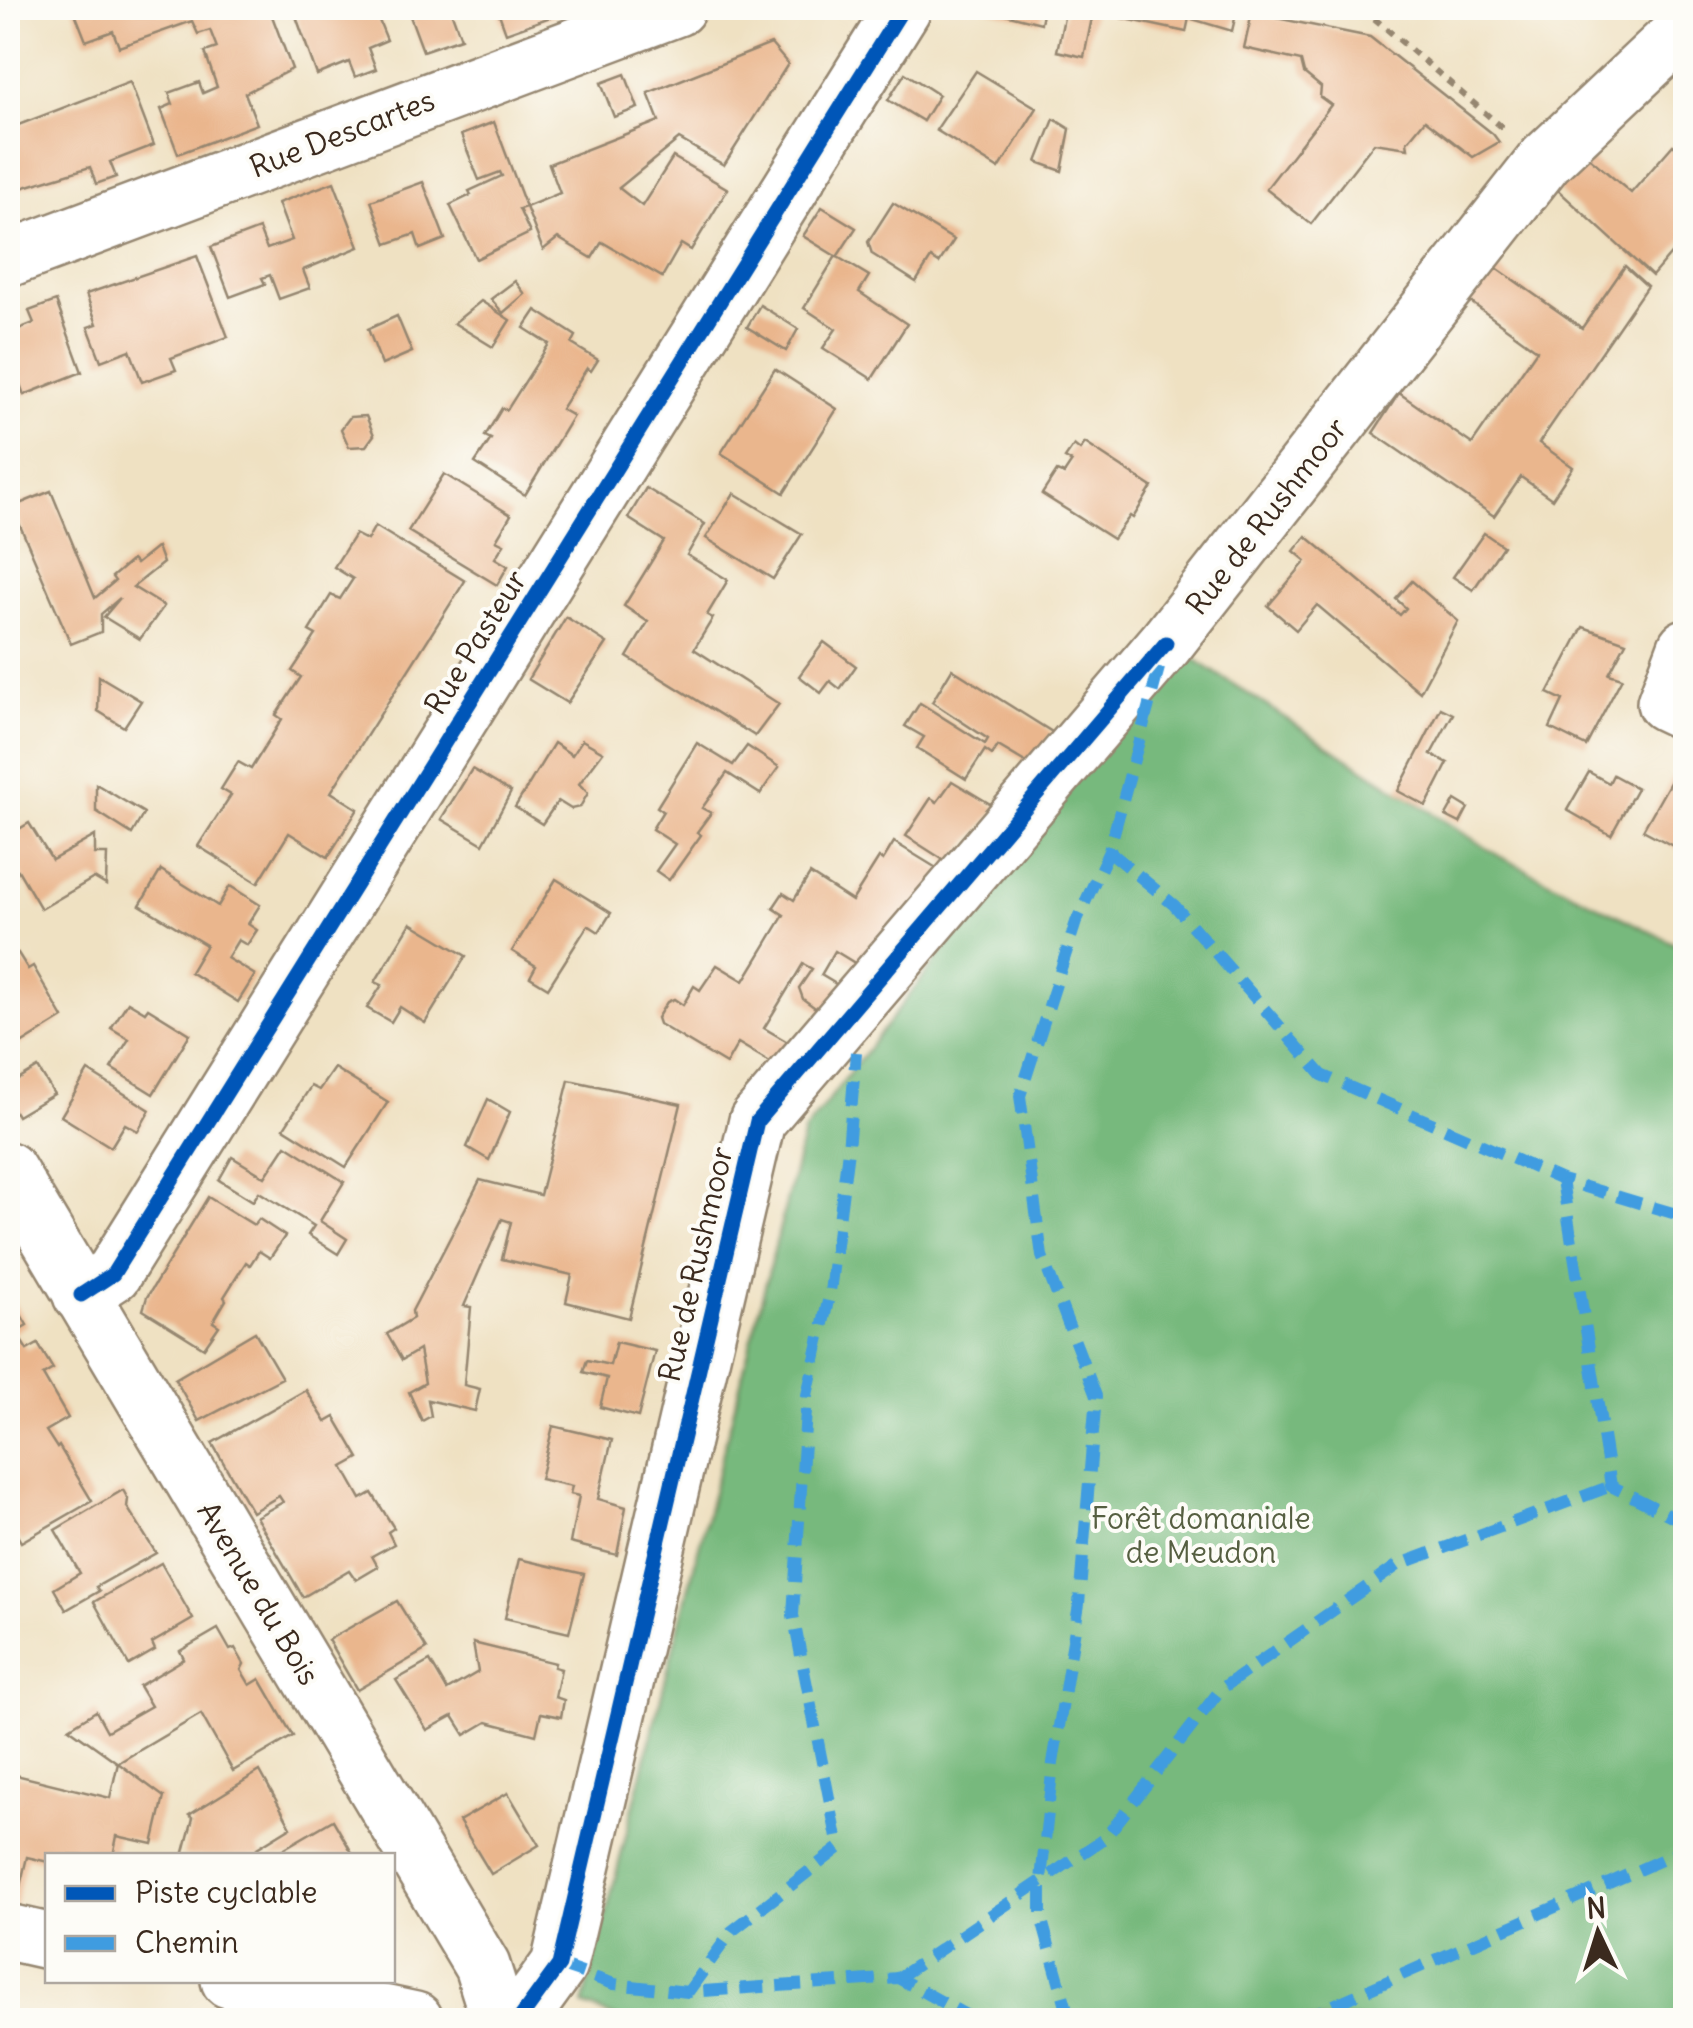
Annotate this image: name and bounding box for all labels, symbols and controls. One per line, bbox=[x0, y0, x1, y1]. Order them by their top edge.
street label: Rue Descartes bbox=[244, 80, 440, 186]
street label: Rue de Rushmoor bbox=[1177, 410, 1355, 622]
street label: Rue Pasteur bbox=[416, 563, 534, 721]
street label: Rue de Rushmoor bbox=[649, 1143, 741, 1385]
street label: Avenue du Bois bbox=[189, 1495, 329, 1691]
park label: Forêt domaniale de Meudon bbox=[1091, 1499, 1311, 1571]
legend bbox=[45, 1853, 395, 1983]
text: Piste cyclable bbox=[135, 1873, 317, 1911]
north arrow bbox=[1548, 1883, 1648, 1983]
text: N bbox=[1585, 1889, 1607, 1927]
text: Chemin bbox=[135, 1923, 239, 1961]

